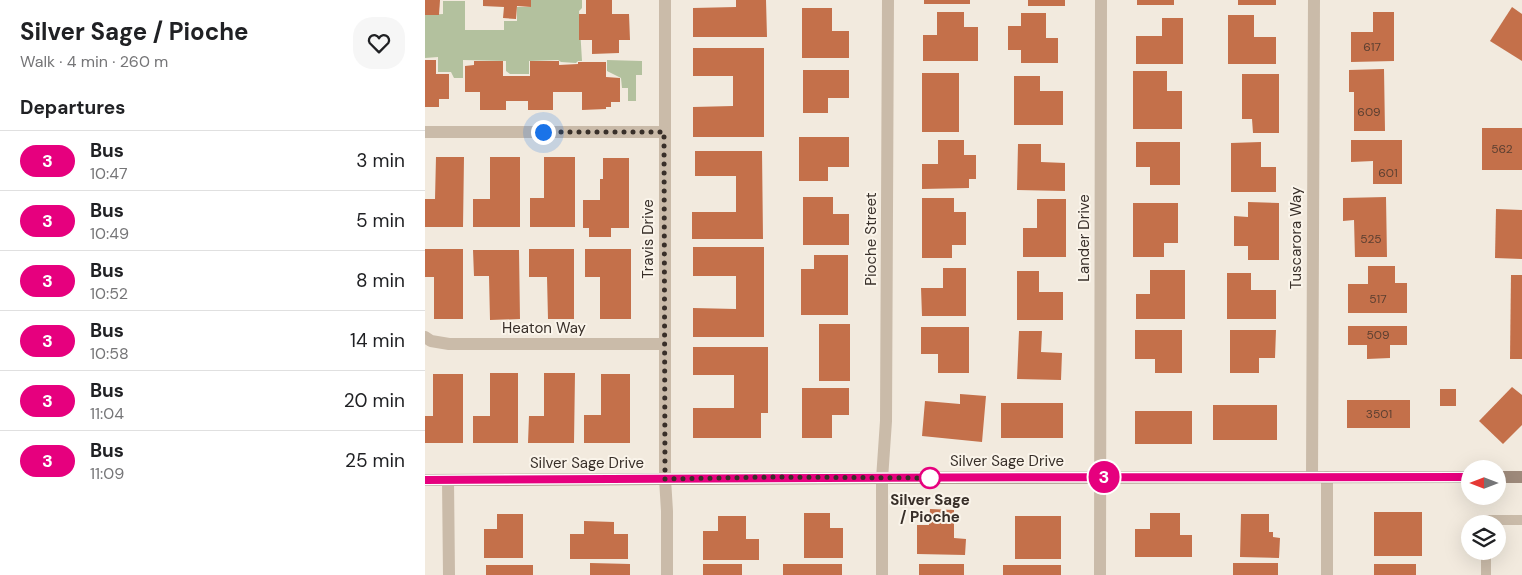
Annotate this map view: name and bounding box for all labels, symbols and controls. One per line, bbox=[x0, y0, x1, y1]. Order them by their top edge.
text: Silver Sage / Pioche bbox=[20, 16, 249, 47]
button: heart bbox=[353, 17, 405, 69]
house number: 617 bbox=[1363, 39, 1381, 55]
text: Walk · 4 min · 260 m bbox=[20, 51, 168, 72]
text: Departures bbox=[20, 95, 125, 120]
house number: 609 bbox=[1357, 104, 1381, 120]
your location bbox=[531, 120, 556, 145]
text: Bus bbox=[90, 138, 124, 163]
house number: 562 bbox=[1491, 141, 1513, 157]
text: 3 min bbox=[356, 148, 405, 173]
text: 3 bbox=[42, 149, 53, 173]
text: 10:47 bbox=[90, 163, 127, 184]
house number: 601 bbox=[1378, 165, 1398, 181]
street label: Tuscarora Way bbox=[1286, 186, 1306, 289]
street label: Pioche Street bbox=[861, 192, 881, 286]
street label: Lander Drive bbox=[1074, 194, 1094, 282]
text: Bus bbox=[90, 198, 124, 223]
street label: Travis Drive bbox=[638, 199, 658, 279]
text: 5 min bbox=[356, 208, 405, 233]
text: 3 bbox=[42, 209, 53, 233]
text: 10:49 bbox=[90, 223, 129, 244]
house number: 525 bbox=[1360, 231, 1382, 247]
text: Bus bbox=[90, 258, 124, 283]
text: 8 min bbox=[356, 268, 405, 293]
text: 3 bbox=[42, 269, 53, 293]
text: 10:52 bbox=[90, 283, 128, 304]
house number: 517 bbox=[1369, 291, 1387, 307]
text: Bus bbox=[90, 318, 124, 343]
street label: Heaton Way bbox=[502, 318, 587, 338]
house number: 509 bbox=[1366, 327, 1390, 343]
text: 14 min bbox=[350, 328, 405, 353]
text: 3 bbox=[42, 329, 53, 353]
text: 10:58 bbox=[90, 343, 129, 364]
text: Bus bbox=[90, 378, 124, 403]
text: 20 min bbox=[344, 388, 405, 413]
text: 3 bbox=[42, 389, 53, 413]
text: 11:04 bbox=[90, 403, 124, 424]
house number: 3501 bbox=[1366, 406, 1392, 422]
text: Bus bbox=[90, 438, 124, 463]
text: 25 min bbox=[345, 448, 405, 473]
text: 3 bbox=[42, 449, 53, 473]
street label: Silver Sage Drive bbox=[950, 451, 1064, 471]
street label: Silver Sage Drive bbox=[530, 453, 644, 473]
north arrow bbox=[1461, 460, 1506, 505]
map controls bbox=[1461, 460, 1506, 560]
line badge: 3 bbox=[1088, 461, 1120, 493]
text: 11:09 bbox=[90, 463, 124, 484]
text: 3 bbox=[1099, 465, 1109, 489]
marker: Silver Sage / Pioche bbox=[919, 467, 941, 489]
place label: Silver Sage / Pioche bbox=[890, 490, 970, 527]
button: layers bbox=[1461, 515, 1506, 560]

